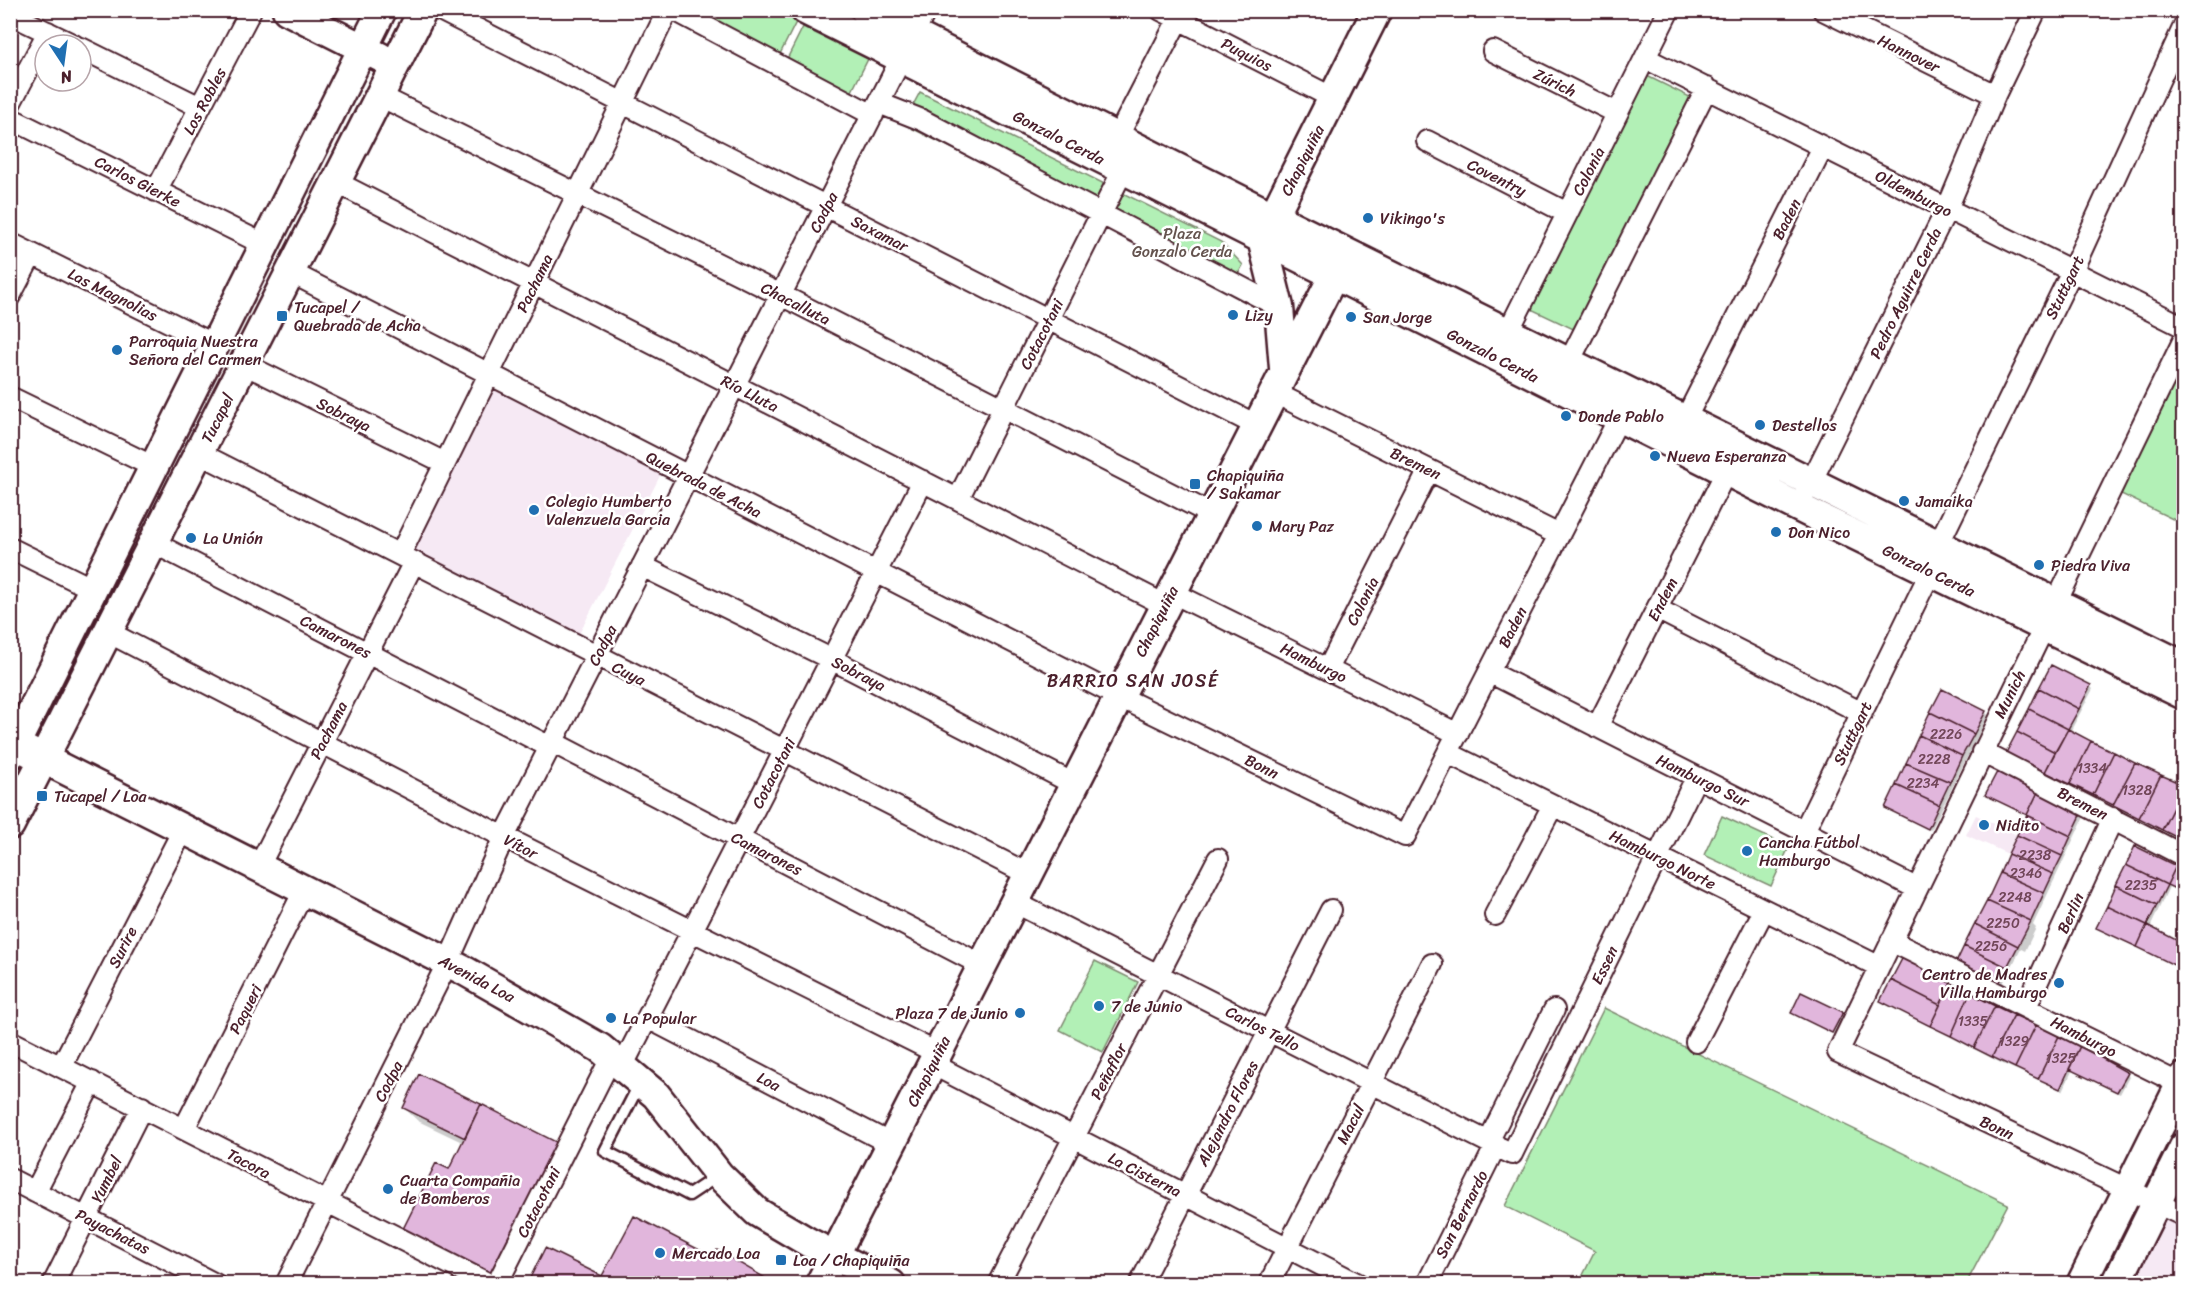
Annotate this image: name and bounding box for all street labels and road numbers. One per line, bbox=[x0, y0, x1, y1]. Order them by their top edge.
street label: Hannover bbox=[1873, 26, 1946, 82]
street label: Puquios bbox=[1216, 29, 1278, 80]
street label: Zúrich bbox=[1528, 60, 1581, 105]
street label: Los Robles bbox=[174, 62, 235, 140]
street label: Gonzalo Cerda bbox=[1008, 102, 1111, 174]
street label: Chapiquiña bbox=[1272, 119, 1333, 201]
street label: Colonia bbox=[1564, 142, 1613, 201]
street label: Carlos Gierke bbox=[89, 147, 186, 216]
street label: Coventry bbox=[1462, 150, 1532, 205]
street label: Oldemburgo bbox=[1870, 162, 1958, 225]
street label: Codpa bbox=[801, 186, 847, 238]
street label: Baden bbox=[1764, 193, 1809, 245]
street label: Saxamar bbox=[846, 207, 915, 261]
street label: Pedro Aguirre Cerda bbox=[1861, 223, 1950, 364]
street label: Pachama bbox=[508, 249, 561, 318]
street label: Stuttgart bbox=[2036, 250, 2092, 324]
street label: Las Magnolias bbox=[63, 259, 163, 330]
street label: Chacalluta bbox=[756, 273, 836, 333]
street label: Cotacotani bbox=[1011, 293, 1072, 375]
street label: Gonzalo Cerda bbox=[1442, 320, 1545, 392]
street label: Río Lluta bbox=[716, 366, 784, 420]
street label: Tucapel bbox=[193, 388, 243, 448]
street label: Sobraya bbox=[311, 389, 376, 440]
street label: Bremen bbox=[1385, 439, 1447, 488]
street label: Quebrada de Acha bbox=[641, 443, 767, 526]
street label: Gonzalo Cerda bbox=[1877, 535, 1981, 606]
street label: Colonia bbox=[1338, 572, 1387, 631]
street label: Endem bbox=[1639, 572, 1686, 627]
street label: Chapiquiña bbox=[1126, 580, 1187, 662]
street label: Baden bbox=[1490, 601, 1535, 653]
street label: Camarones bbox=[295, 606, 377, 667]
street label: Codpa bbox=[580, 619, 626, 671]
street label: Hamburgo bbox=[1275, 634, 1352, 691]
street label: Sobraya bbox=[826, 647, 891, 699]
street label: Cuya bbox=[607, 653, 652, 695]
street label: Munich bbox=[1985, 665, 2034, 724]
street label: Pachama bbox=[301, 696, 356, 765]
street label: Stuttgart bbox=[1824, 696, 1880, 770]
street label: Cotacotani bbox=[743, 732, 804, 814]
street label: Hamburgo Sur bbox=[1651, 745, 1756, 816]
street label: Bonn bbox=[1239, 746, 1284, 787]
street label: Bremen bbox=[2052, 778, 2114, 829]
street label: Hamburgo Norte bbox=[1604, 821, 1721, 898]
street label: Camarones bbox=[726, 823, 808, 884]
street label: Vítor bbox=[498, 825, 544, 868]
street label: Berlin bbox=[2048, 888, 2093, 939]
street label: Surire bbox=[100, 921, 145, 973]
street label: Essen bbox=[1583, 940, 1626, 990]
street label: Avenida Loa bbox=[432, 946, 521, 1011]
street label: Paqueri bbox=[221, 979, 271, 1039]
street label: Carlos Tello bbox=[1220, 997, 1305, 1060]
street label: Hamburgo bbox=[2045, 1007, 2122, 1066]
street label: Chapiquiña bbox=[898, 1030, 959, 1112]
street label: Peñaflor bbox=[1082, 1036, 1136, 1105]
street label: Alejandro Flores bbox=[1188, 1054, 1267, 1172]
street label: Codpa bbox=[366, 1055, 412, 1107]
street label: Loa bbox=[752, 1063, 787, 1100]
street label: Macul bbox=[1328, 1098, 1373, 1150]
street label: Bonn bbox=[1975, 1107, 2019, 1148]
street label: Tacora bbox=[222, 1140, 276, 1187]
street label: La Cisterna bbox=[1103, 1144, 1187, 1205]
street label: Yumbel bbox=[82, 1150, 131, 1208]
street label: Cotacotani bbox=[508, 1161, 569, 1243]
street label: San Bernardo bbox=[1427, 1165, 1496, 1263]
street label: Payachatas bbox=[70, 1200, 156, 1263]

